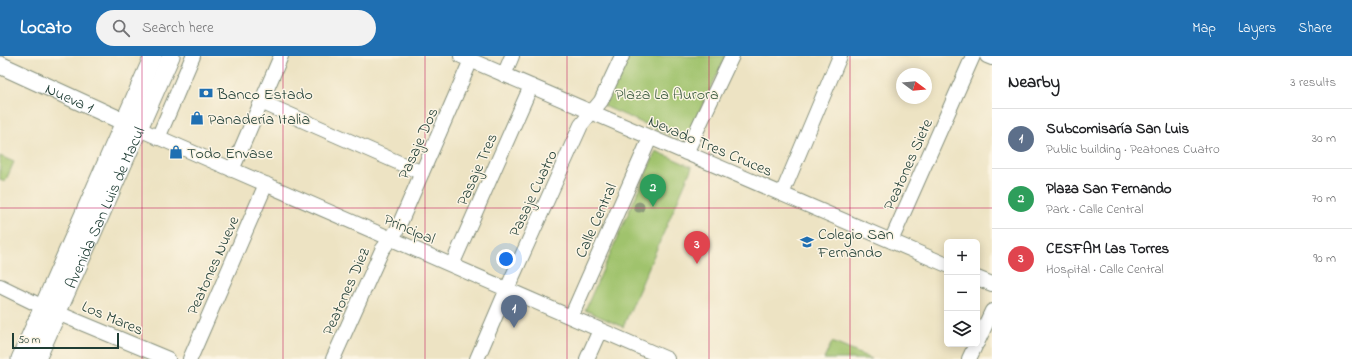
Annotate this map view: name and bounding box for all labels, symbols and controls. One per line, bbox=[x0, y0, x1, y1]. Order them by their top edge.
search box bbox=[96, 10, 376, 46]
text: Locato bbox=[20, 15, 72, 42]
icon: search bbox=[110, 17, 132, 39]
text: Search here bbox=[142, 17, 214, 39]
text: Map bbox=[1192, 18, 1216, 39]
text: Layers bbox=[1238, 18, 1276, 39]
text: Share bbox=[1298, 18, 1332, 39]
north arrow bbox=[896, 68, 932, 104]
text: Nearby bbox=[1008, 70, 1060, 95]
text: 3 results bbox=[1290, 73, 1336, 92]
street label: Nueva 1 bbox=[41, 77, 97, 120]
place label: Banco Estado bbox=[216, 83, 313, 107]
park label: Plaza La Aurora bbox=[615, 83, 719, 107]
bank icon: Banco Estado bbox=[198, 85, 214, 101]
street label: Pasaje Dos bbox=[392, 104, 445, 184]
place label: Panadería Italia bbox=[208, 108, 310, 132]
shop icon: Panadería Italia bbox=[189, 110, 205, 126]
street label: Nevado Tres Cruces bbox=[644, 110, 776, 184]
street label: Peatones Siete bbox=[878, 114, 940, 214]
text: Subcomisaría San Luis bbox=[1046, 118, 1189, 140]
street label: Avenida San Luis de Macul bbox=[60, 123, 152, 293]
text: 1 bbox=[1019, 129, 1023, 148]
text: 30 m bbox=[1312, 129, 1336, 148]
street label: Pasaje Tres bbox=[451, 130, 505, 210]
text: Public building · Peatones Cuatro bbox=[1046, 140, 1220, 159]
place label: Todo Envase bbox=[187, 142, 274, 166]
shop icon: Todo Envase bbox=[168, 144, 184, 160]
street label: Pasaje Cuatro bbox=[503, 147, 564, 241]
pin: 2 bbox=[640, 174, 666, 207]
text: Plaza San Fernando bbox=[1046, 178, 1172, 200]
street label: Calle Central bbox=[570, 179, 624, 262]
text: 2 bbox=[1018, 189, 1024, 208]
text: 70 m bbox=[1312, 189, 1336, 208]
text: Park · Calle Central bbox=[1046, 200, 1143, 219]
street label: Principal bbox=[380, 208, 439, 252]
street label: Peatones Nueve bbox=[181, 212, 247, 319]
place label: Colegio San Fernando bbox=[817, 223, 894, 265]
pin: 3 bbox=[684, 231, 710, 264]
school or university icon: Colegio San Fernando bbox=[799, 234, 815, 250]
text: CESFAM Las Torres bbox=[1046, 238, 1169, 260]
map controls bbox=[944, 239, 980, 347]
button: + bbox=[944, 239, 980, 275]
street label: Peatones Diez bbox=[317, 244, 377, 339]
your location bbox=[496, 249, 516, 269]
text: 3 bbox=[1018, 249, 1024, 268]
text: 90 m bbox=[1313, 249, 1336, 268]
text: Hospital · Calle Central bbox=[1046, 260, 1164, 279]
button: − bbox=[944, 275, 980, 311]
street label: Los Mares bbox=[78, 295, 147, 343]
pin: 1 bbox=[501, 295, 527, 328]
button: layers bbox=[944, 311, 980, 347]
scale bar bbox=[12, 331, 119, 350]
text: 50 m bbox=[18, 332, 40, 348]

